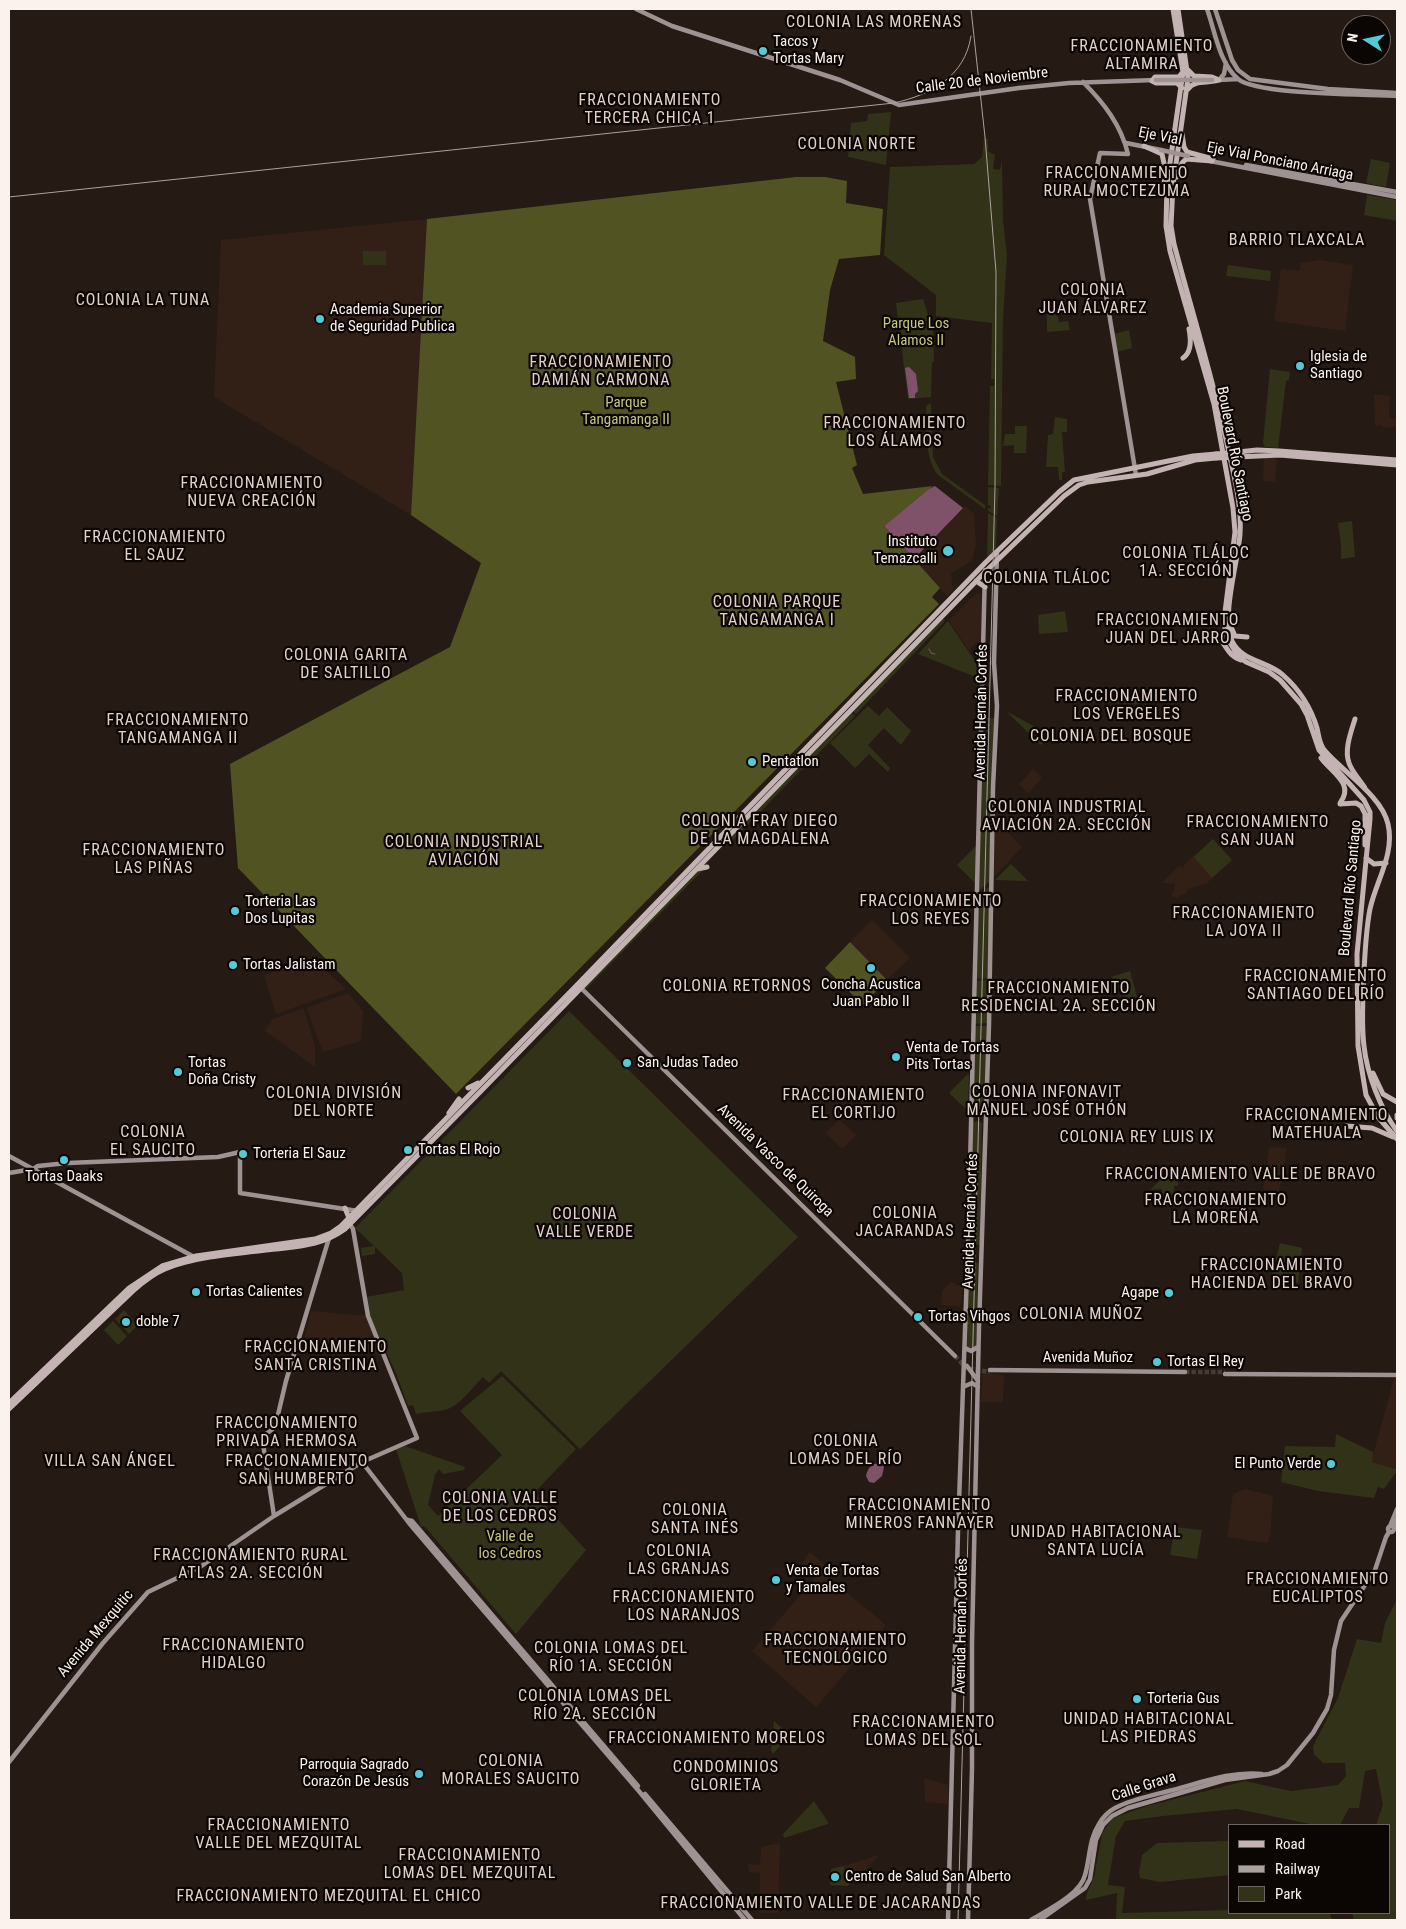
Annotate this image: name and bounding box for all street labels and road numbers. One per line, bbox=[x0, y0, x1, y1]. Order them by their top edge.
street label: Calle 20 de Noviembre bbox=[915, 64, 1049, 98]
street label: Eje Vial bbox=[1137, 124, 1183, 150]
street label: Eje Vial Ponciano Arriaga bbox=[1205, 139, 1355, 185]
street label: Boulevard Río Santiago bbox=[1212, 385, 1256, 523]
street label: Avenida Hernán Cortés bbox=[972, 644, 992, 780]
street label: Boulevard Río Santiago bbox=[1336, 819, 1366, 957]
street label: Avenida Vasco de Quiroga bbox=[713, 1101, 837, 1221]
street label: Avenida Hernán Cortés bbox=[960, 1153, 982, 1289]
street label: Avenida Muñoz bbox=[1043, 1349, 1133, 1367]
street label: Avenida Hernán Cortés bbox=[952, 1558, 972, 1694]
street label: Avenida Mexquitic bbox=[54, 1587, 138, 1681]
street label: Calle Grava bbox=[1109, 1768, 1179, 1806]

